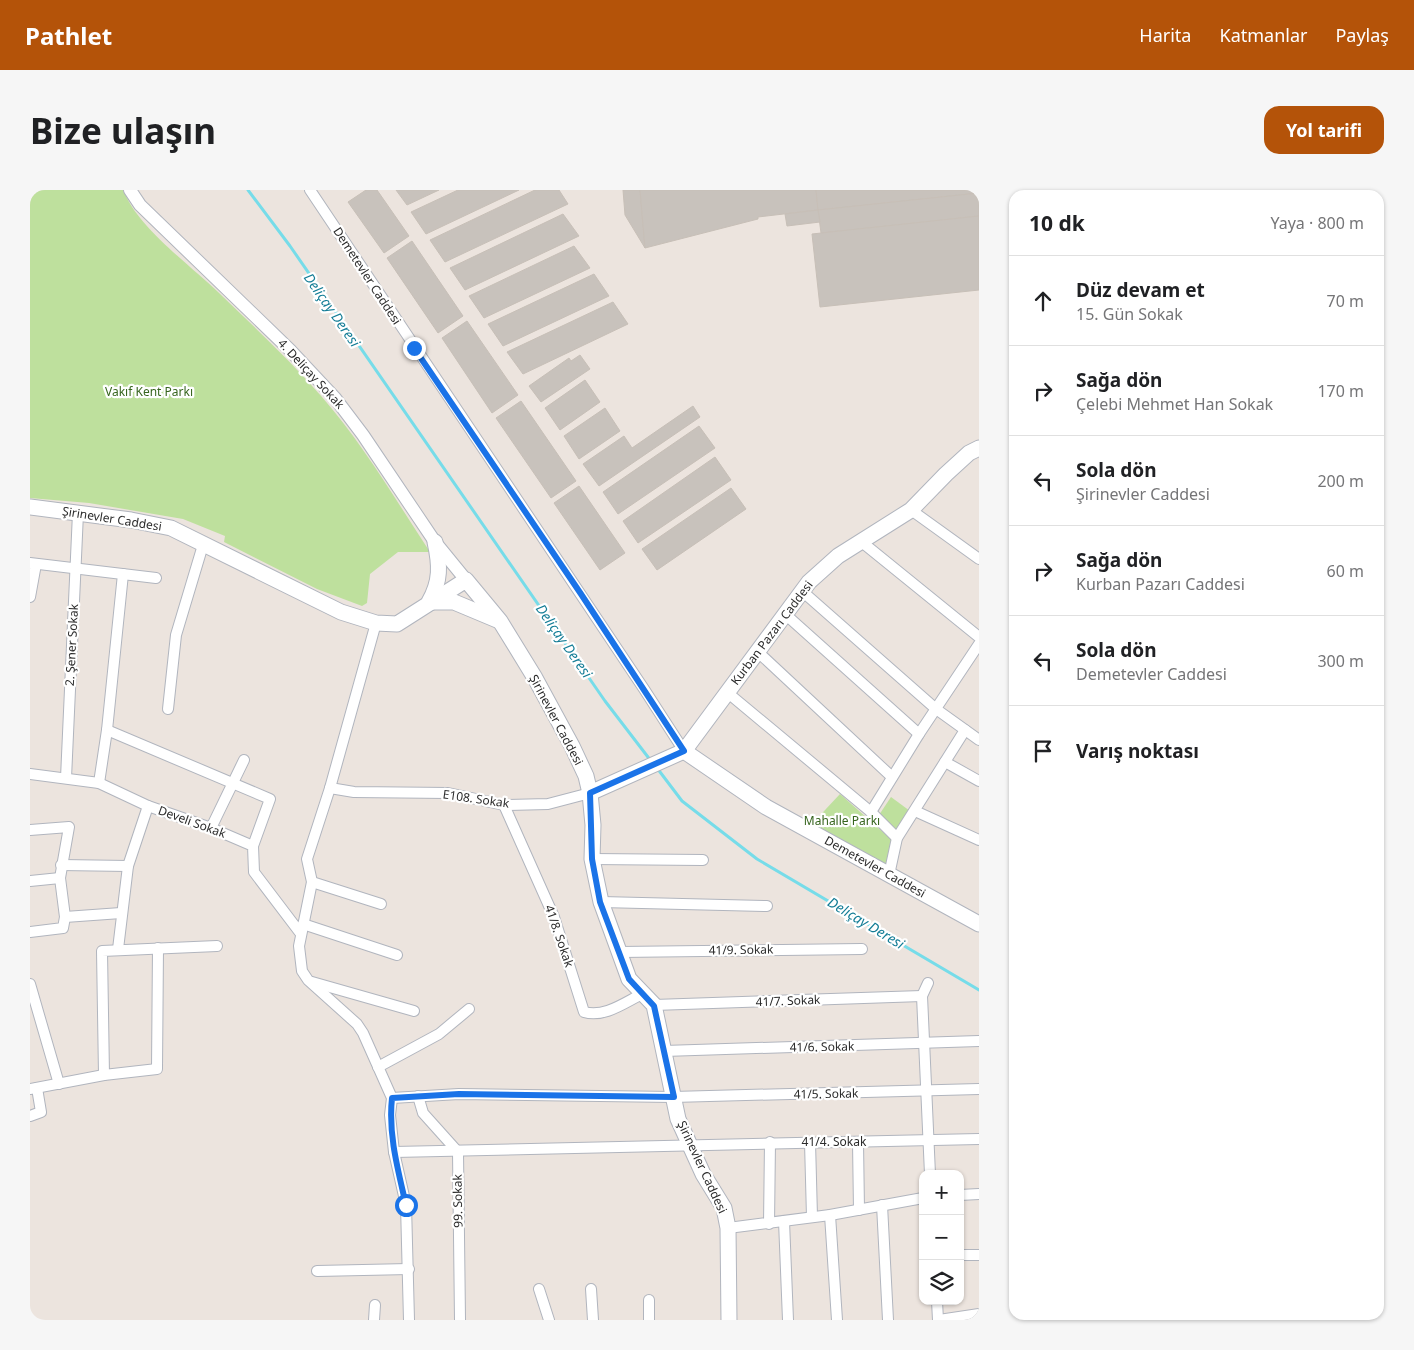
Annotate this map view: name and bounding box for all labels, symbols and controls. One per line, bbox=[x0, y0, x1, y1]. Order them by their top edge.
text: Pathlet bbox=[25, 19, 112, 52]
text: Harita bbox=[1139, 23, 1191, 47]
text: Katmanlar bbox=[1219, 23, 1307, 47]
text: Paylaş bbox=[1335, 23, 1389, 47]
button: Yol tarifi bbox=[1264, 106, 1384, 154]
text: Bize ulaşın bbox=[30, 107, 216, 154]
text: 10 dk bbox=[1029, 209, 1085, 237]
text: Yaya · 800 m bbox=[1270, 212, 1364, 234]
street label: Demetevler Caddesi bbox=[329, 224, 405, 328]
water label: Deliçay Deresi bbox=[300, 269, 365, 351]
text: Düz devam et bbox=[1076, 277, 1205, 303]
icon: ahead bbox=[1029, 287, 1057, 315]
text: 70 m bbox=[1327, 290, 1364, 312]
text: 15. Gün Sokak bbox=[1076, 303, 1183, 325]
street label: 4. Deliçay Sokak bbox=[274, 335, 349, 413]
route end bbox=[403, 337, 426, 360]
text: Sağa dön bbox=[1076, 367, 1162, 393]
icon: right bbox=[1029, 377, 1057, 405]
text: 170 m bbox=[1317, 380, 1364, 402]
park label: Vakıf Kent Parkı bbox=[105, 383, 193, 400]
text: Çelebi Mehmet Han Sokak bbox=[1076, 393, 1273, 415]
text: Sola dön bbox=[1076, 457, 1157, 483]
icon: left bbox=[1029, 467, 1057, 495]
text: 200 m bbox=[1317, 470, 1364, 492]
text: Şirinevler Caddesi bbox=[1076, 483, 1210, 505]
street label: Şirinevler Caddesi bbox=[61, 502, 163, 535]
text: Sağa dön bbox=[1076, 547, 1162, 573]
icon: right bbox=[1029, 557, 1057, 585]
text: 60 m bbox=[1327, 560, 1364, 582]
text: Kurban Pazarı Caddesi bbox=[1076, 573, 1245, 595]
street label: Kurban Pazarı Caddesi bbox=[727, 577, 817, 688]
water label: Deliçay Deresi bbox=[532, 600, 597, 682]
street label: 2. Şener Sokak bbox=[61, 603, 82, 686]
text: Sola dön bbox=[1076, 637, 1157, 663]
icon: left bbox=[1029, 647, 1057, 675]
text: 300 m bbox=[1317, 650, 1364, 672]
text: Demetevler Caddesi bbox=[1076, 663, 1227, 685]
street label: Şirinevler Caddesi bbox=[525, 671, 588, 768]
icon: arrive bbox=[1029, 737, 1057, 765]
text: Varış noktası bbox=[1076, 738, 1199, 764]
street label: E108. Sokak bbox=[442, 785, 511, 812]
street label: Develi Sokak bbox=[156, 801, 229, 842]
park label: Mahalle Parkı bbox=[804, 812, 880, 829]
street label: Demetevler Caddesi bbox=[822, 832, 929, 901]
water label: Deliçay Deresi bbox=[824, 892, 908, 953]
street label: 41/8. Sokak bbox=[541, 902, 578, 970]
street label: 41/9. Sokak bbox=[708, 940, 774, 959]
street label: 41/7. Sokak bbox=[755, 991, 821, 1010]
street label: 41/6. Sokak bbox=[789, 1037, 855, 1056]
street label: 41/5. Sokak bbox=[793, 1084, 859, 1103]
street label: Şirinevler Caddesi bbox=[674, 1118, 731, 1216]
street label: 41/4. Sokak bbox=[802, 1133, 867, 1150]
map controls bbox=[919, 1170, 964, 1305]
button: + bbox=[919, 1170, 964, 1215]
street label: 99. Sokak bbox=[449, 1174, 466, 1228]
route start bbox=[395, 1194, 418, 1217]
button: − bbox=[919, 1215, 964, 1260]
button: layers bbox=[919, 1260, 964, 1305]

